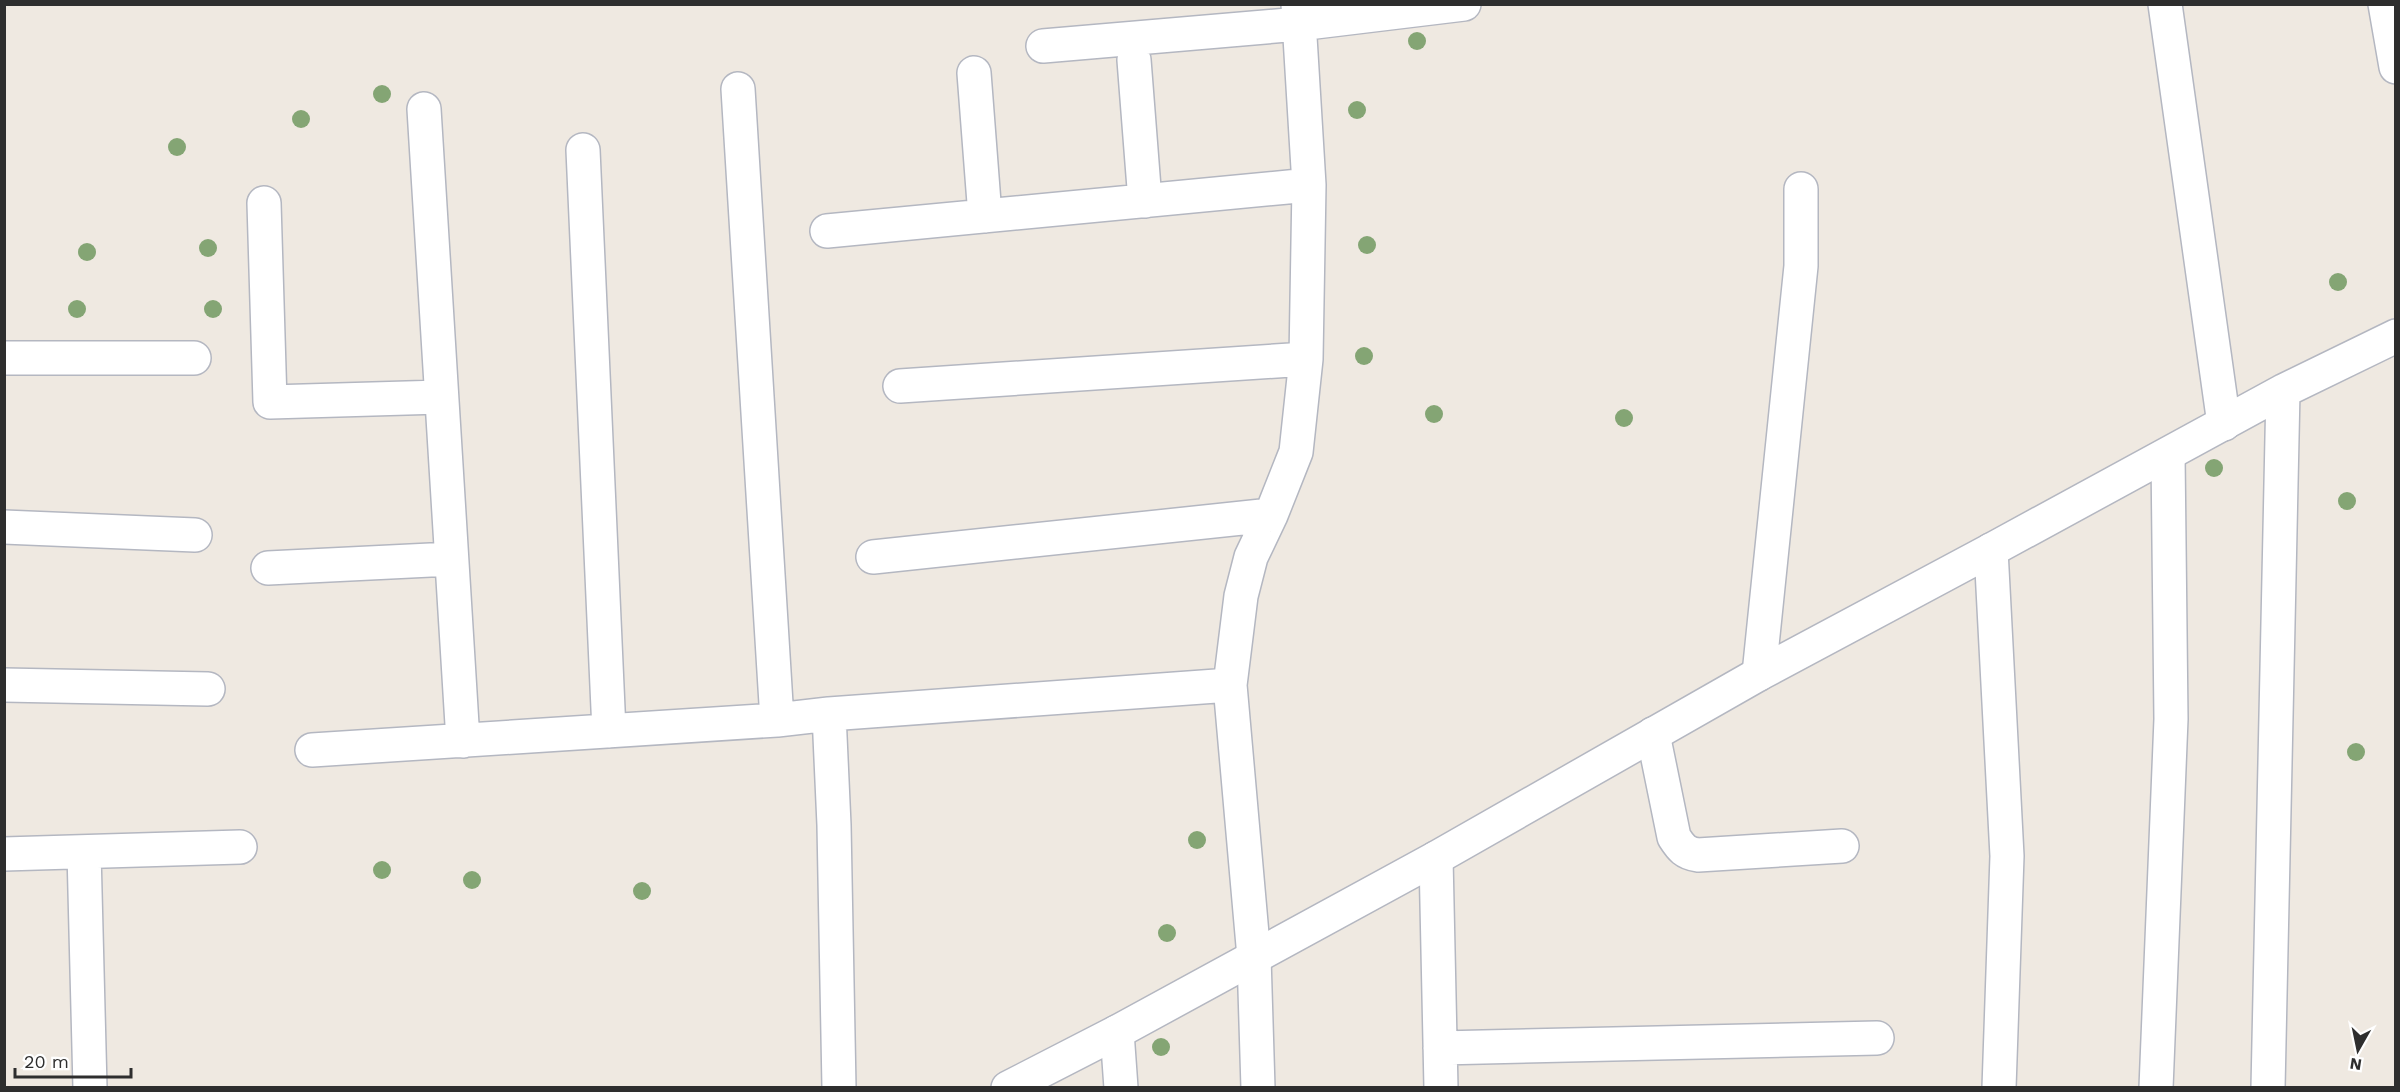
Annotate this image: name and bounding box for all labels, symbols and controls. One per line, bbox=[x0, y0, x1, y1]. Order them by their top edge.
north arrow bbox=[2328, 1020, 2388, 1080]
scale bar bbox=[15, 1041, 130, 1079]
text: 20 m bbox=[24, 1051, 69, 1072]
text: N bbox=[2348, 1054, 2363, 1075]

